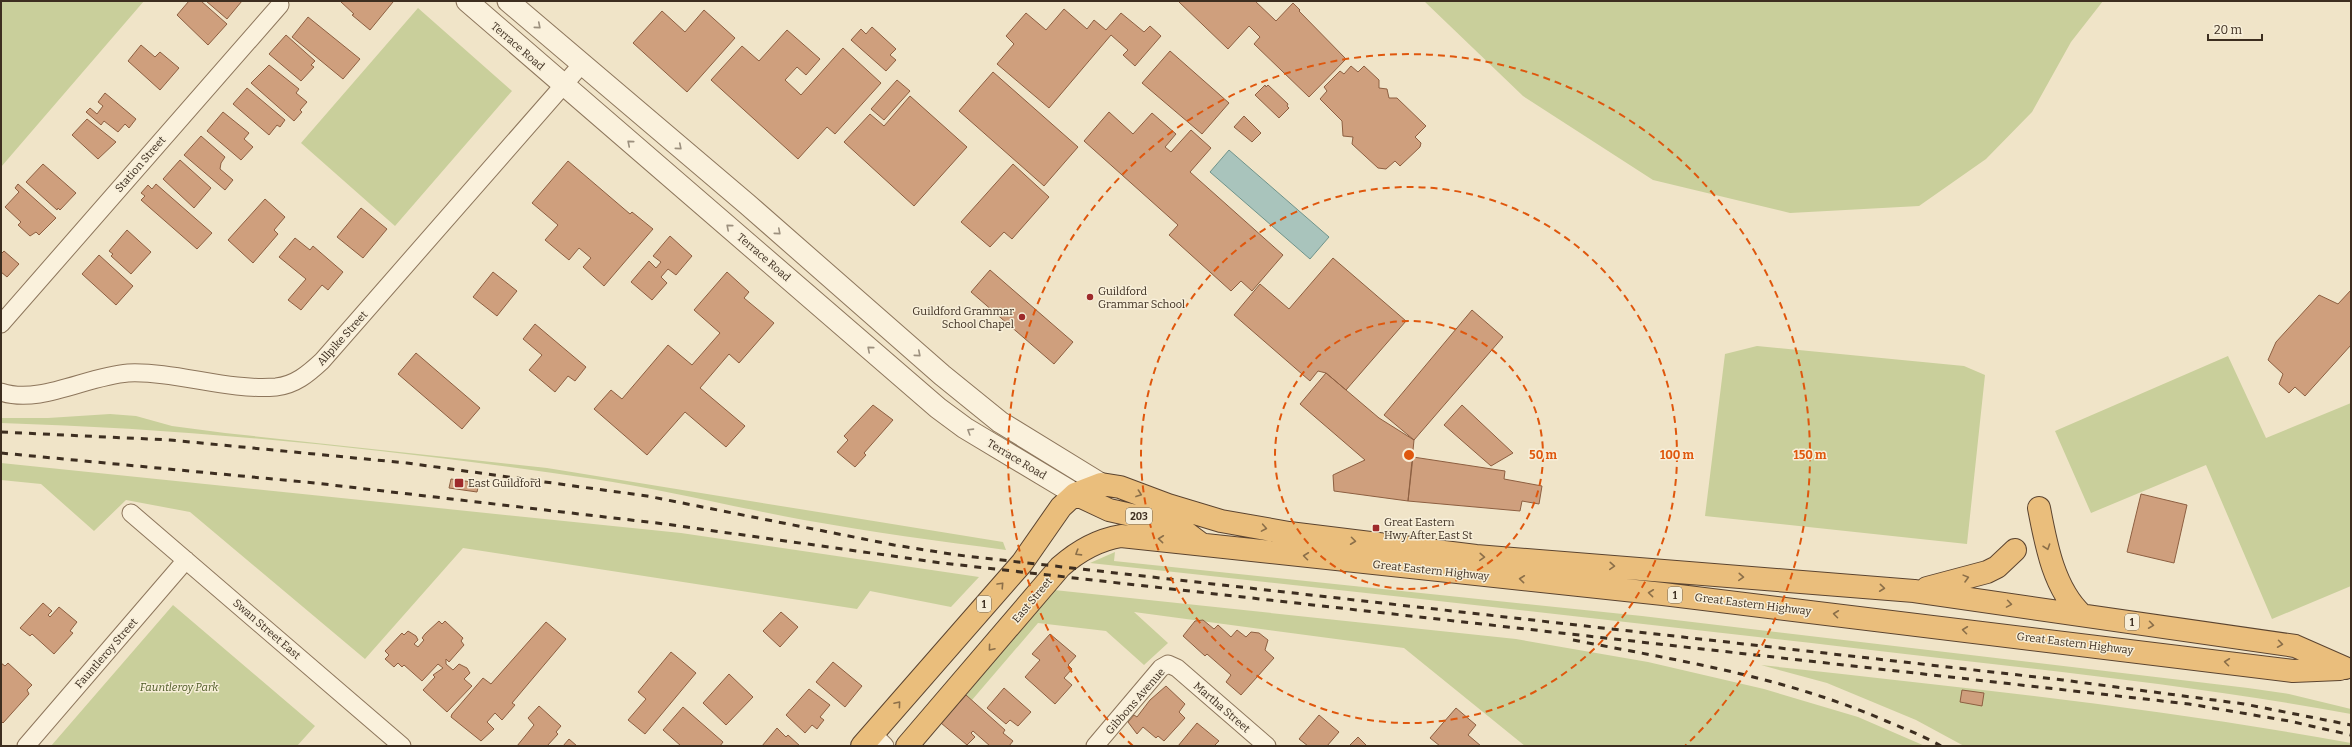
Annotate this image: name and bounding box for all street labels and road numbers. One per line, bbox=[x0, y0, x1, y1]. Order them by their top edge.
street label: Terrace Road bbox=[488, 20, 547, 73]
street label: Station Street bbox=[112, 134, 168, 195]
street label: Terrace Road bbox=[734, 231, 793, 284]
street label: Allpike Street bbox=[314, 308, 370, 368]
street label: Terrace Road bbox=[985, 437, 1049, 482]
road number: 203 bbox=[1126, 508, 1152, 524]
street label: Great Eastern Highway bbox=[1372, 558, 1490, 583]
street label: East Street bbox=[1010, 575, 1055, 626]
road number: 1 bbox=[1668, 587, 1682, 603]
street label: Great Eastern Highway bbox=[1694, 591, 1812, 618]
road number: 1 bbox=[977, 596, 991, 612]
street label: Swan Street East bbox=[230, 597, 303, 662]
road number: 1 bbox=[2125, 614, 2139, 630]
street label: Fauntleroy Street bbox=[72, 616, 140, 691]
street label: Great Eastern Highway bbox=[2016, 630, 2134, 657]
street label: Gibbons Avenue bbox=[1103, 666, 1168, 737]
street label: Martha Street bbox=[1191, 679, 1253, 735]

